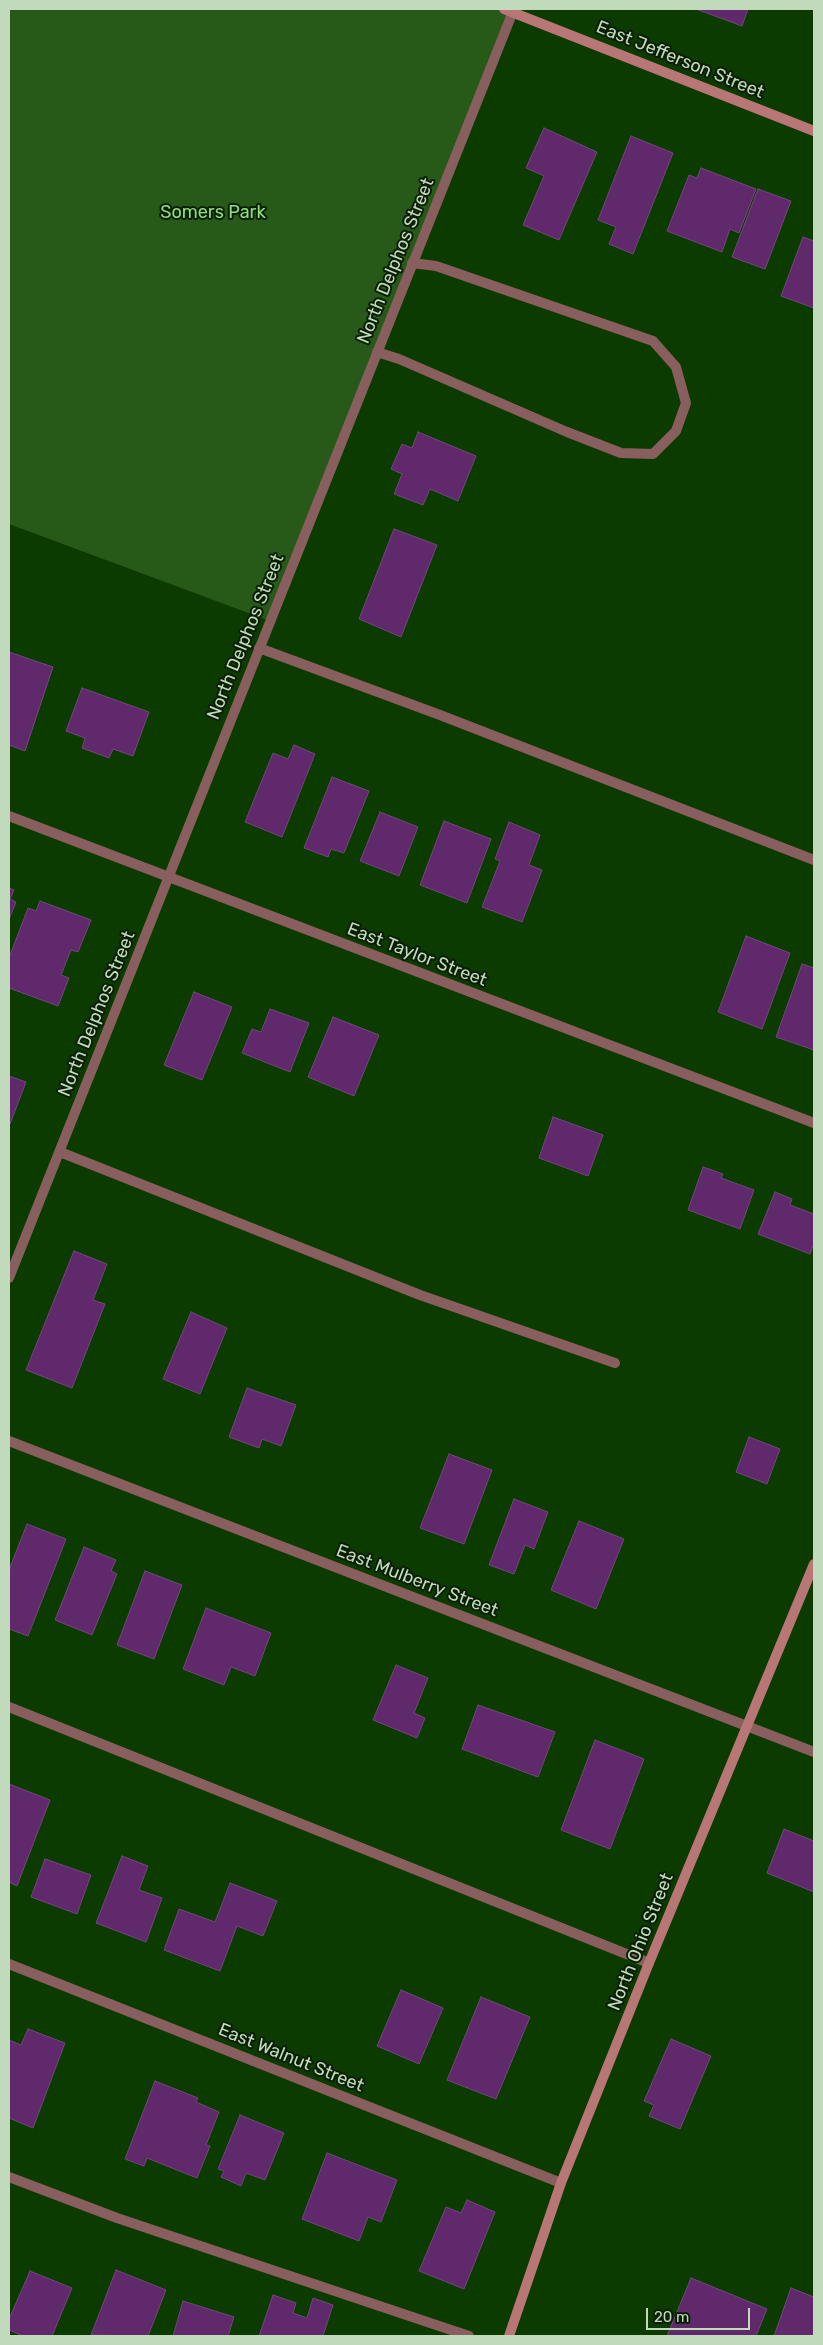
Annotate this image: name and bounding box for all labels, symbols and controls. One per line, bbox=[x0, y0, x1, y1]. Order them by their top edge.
street label: East Jefferson Street bbox=[593, 16, 767, 104]
street label: North Delphos Street bbox=[353, 175, 439, 347]
park label: Somers Park bbox=[160, 202, 266, 224]
street label: North Delphos Street bbox=[203, 551, 289, 723]
street label: East Taylor Street bbox=[344, 918, 490, 992]
street label: North Delphos Street bbox=[54, 928, 140, 1100]
street label: East Mulberry Street bbox=[333, 1540, 501, 1622]
street label: North Ohio Street bbox=[604, 1870, 678, 2014]
street label: East Walnut Street bbox=[215, 2019, 367, 2097]
scale bar bbox=[648, 2298, 752, 2330]
text: 20 m bbox=[654, 2308, 689, 2326]

